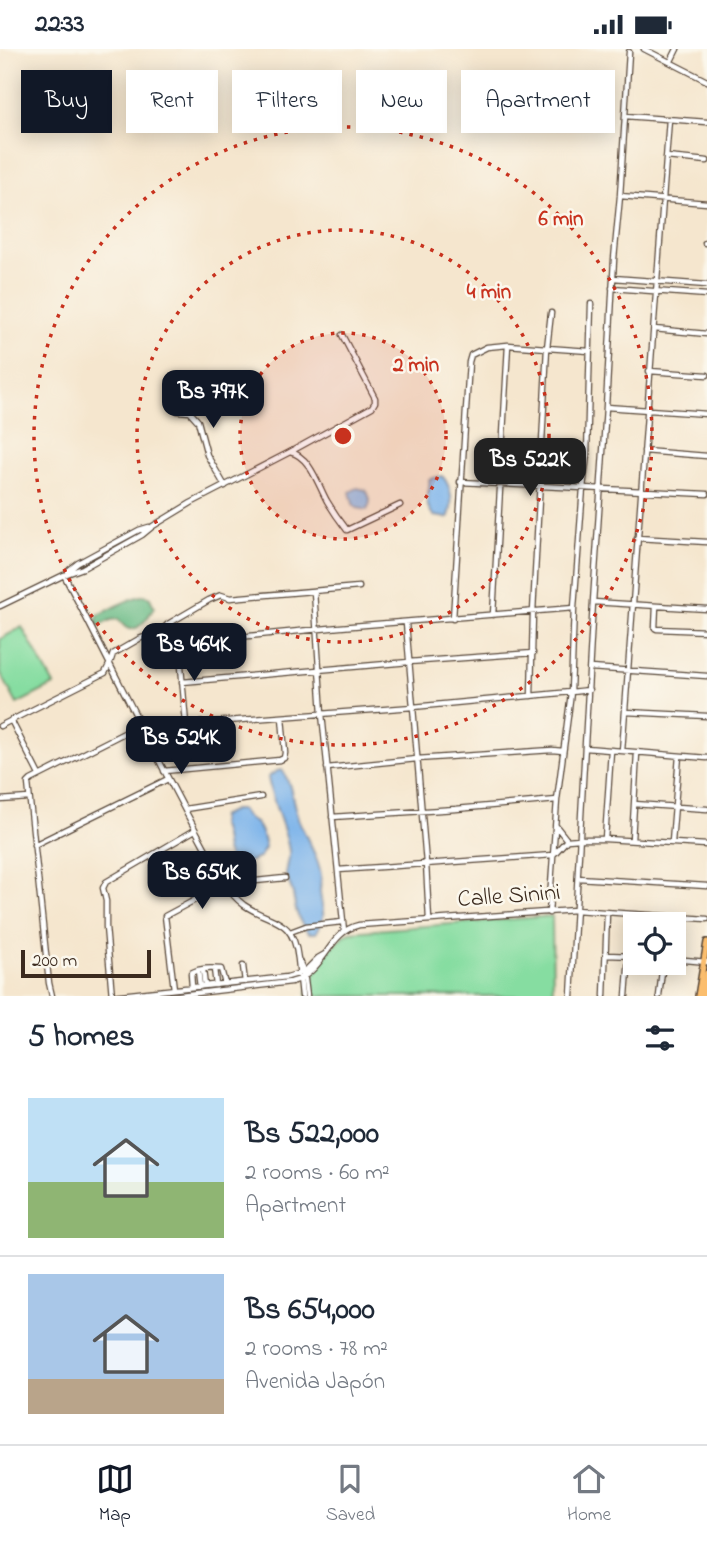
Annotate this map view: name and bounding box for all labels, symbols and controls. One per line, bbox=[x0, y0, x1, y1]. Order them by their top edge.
text: 22:33 bbox=[35, 6, 85, 44]
chip: Buy bbox=[21, 70, 112, 133]
chip: Rent bbox=[126, 70, 218, 133]
chip: Filters bbox=[232, 70, 342, 133]
chip: New bbox=[356, 70, 447, 133]
chip: Apartment bbox=[461, 70, 615, 133]
text: 6 min bbox=[539, 205, 583, 235]
text: 4 min bbox=[467, 278, 511, 308]
text: 2 min bbox=[392, 351, 439, 381]
pin: Bs 797K bbox=[148, 371, 278, 430]
text: Bs 797K bbox=[178, 376, 248, 409]
centre of rings bbox=[331, 424, 355, 448]
pin: Bs 522K bbox=[465, 439, 595, 498]
text: Bs 522K bbox=[490, 444, 570, 477]
pin: Bs 464K bbox=[129, 623, 259, 683]
text: Bs 464K bbox=[157, 629, 231, 662]
pin: Bs 524K bbox=[116, 717, 246, 776]
text: Bs 524K bbox=[142, 722, 220, 755]
pin: Bs 654K bbox=[137, 851, 267, 911]
text: Bs 654K bbox=[164, 857, 240, 890]
street label: Calle Sinini bbox=[456, 876, 562, 918]
map controls bbox=[623, 912, 686, 975]
button: locate bbox=[623, 912, 686, 975]
scale bar bbox=[21, 947, 150, 979]
text: 200 m bbox=[32, 948, 77, 975]
text: 5 homes bbox=[28, 1016, 135, 1060]
icon: filters bbox=[641, 1019, 679, 1057]
text: Bs 522,000 bbox=[245, 1113, 379, 1157]
icon: home bbox=[84, 1126, 168, 1210]
text: 2 rooms · 60 m² bbox=[245, 1157, 390, 1190]
text: Apartment bbox=[245, 1190, 346, 1223]
text: Bs 654,000 bbox=[245, 1289, 375, 1333]
icon: home bbox=[84, 1302, 168, 1386]
text: 2 rooms · 78 m² bbox=[245, 1333, 388, 1366]
text: Avenida Japón bbox=[245, 1366, 385, 1399]
tab: Map bbox=[96, 1460, 134, 1529]
tab: Saved bbox=[326, 1460, 375, 1529]
tab: Home bbox=[567, 1460, 611, 1529]

